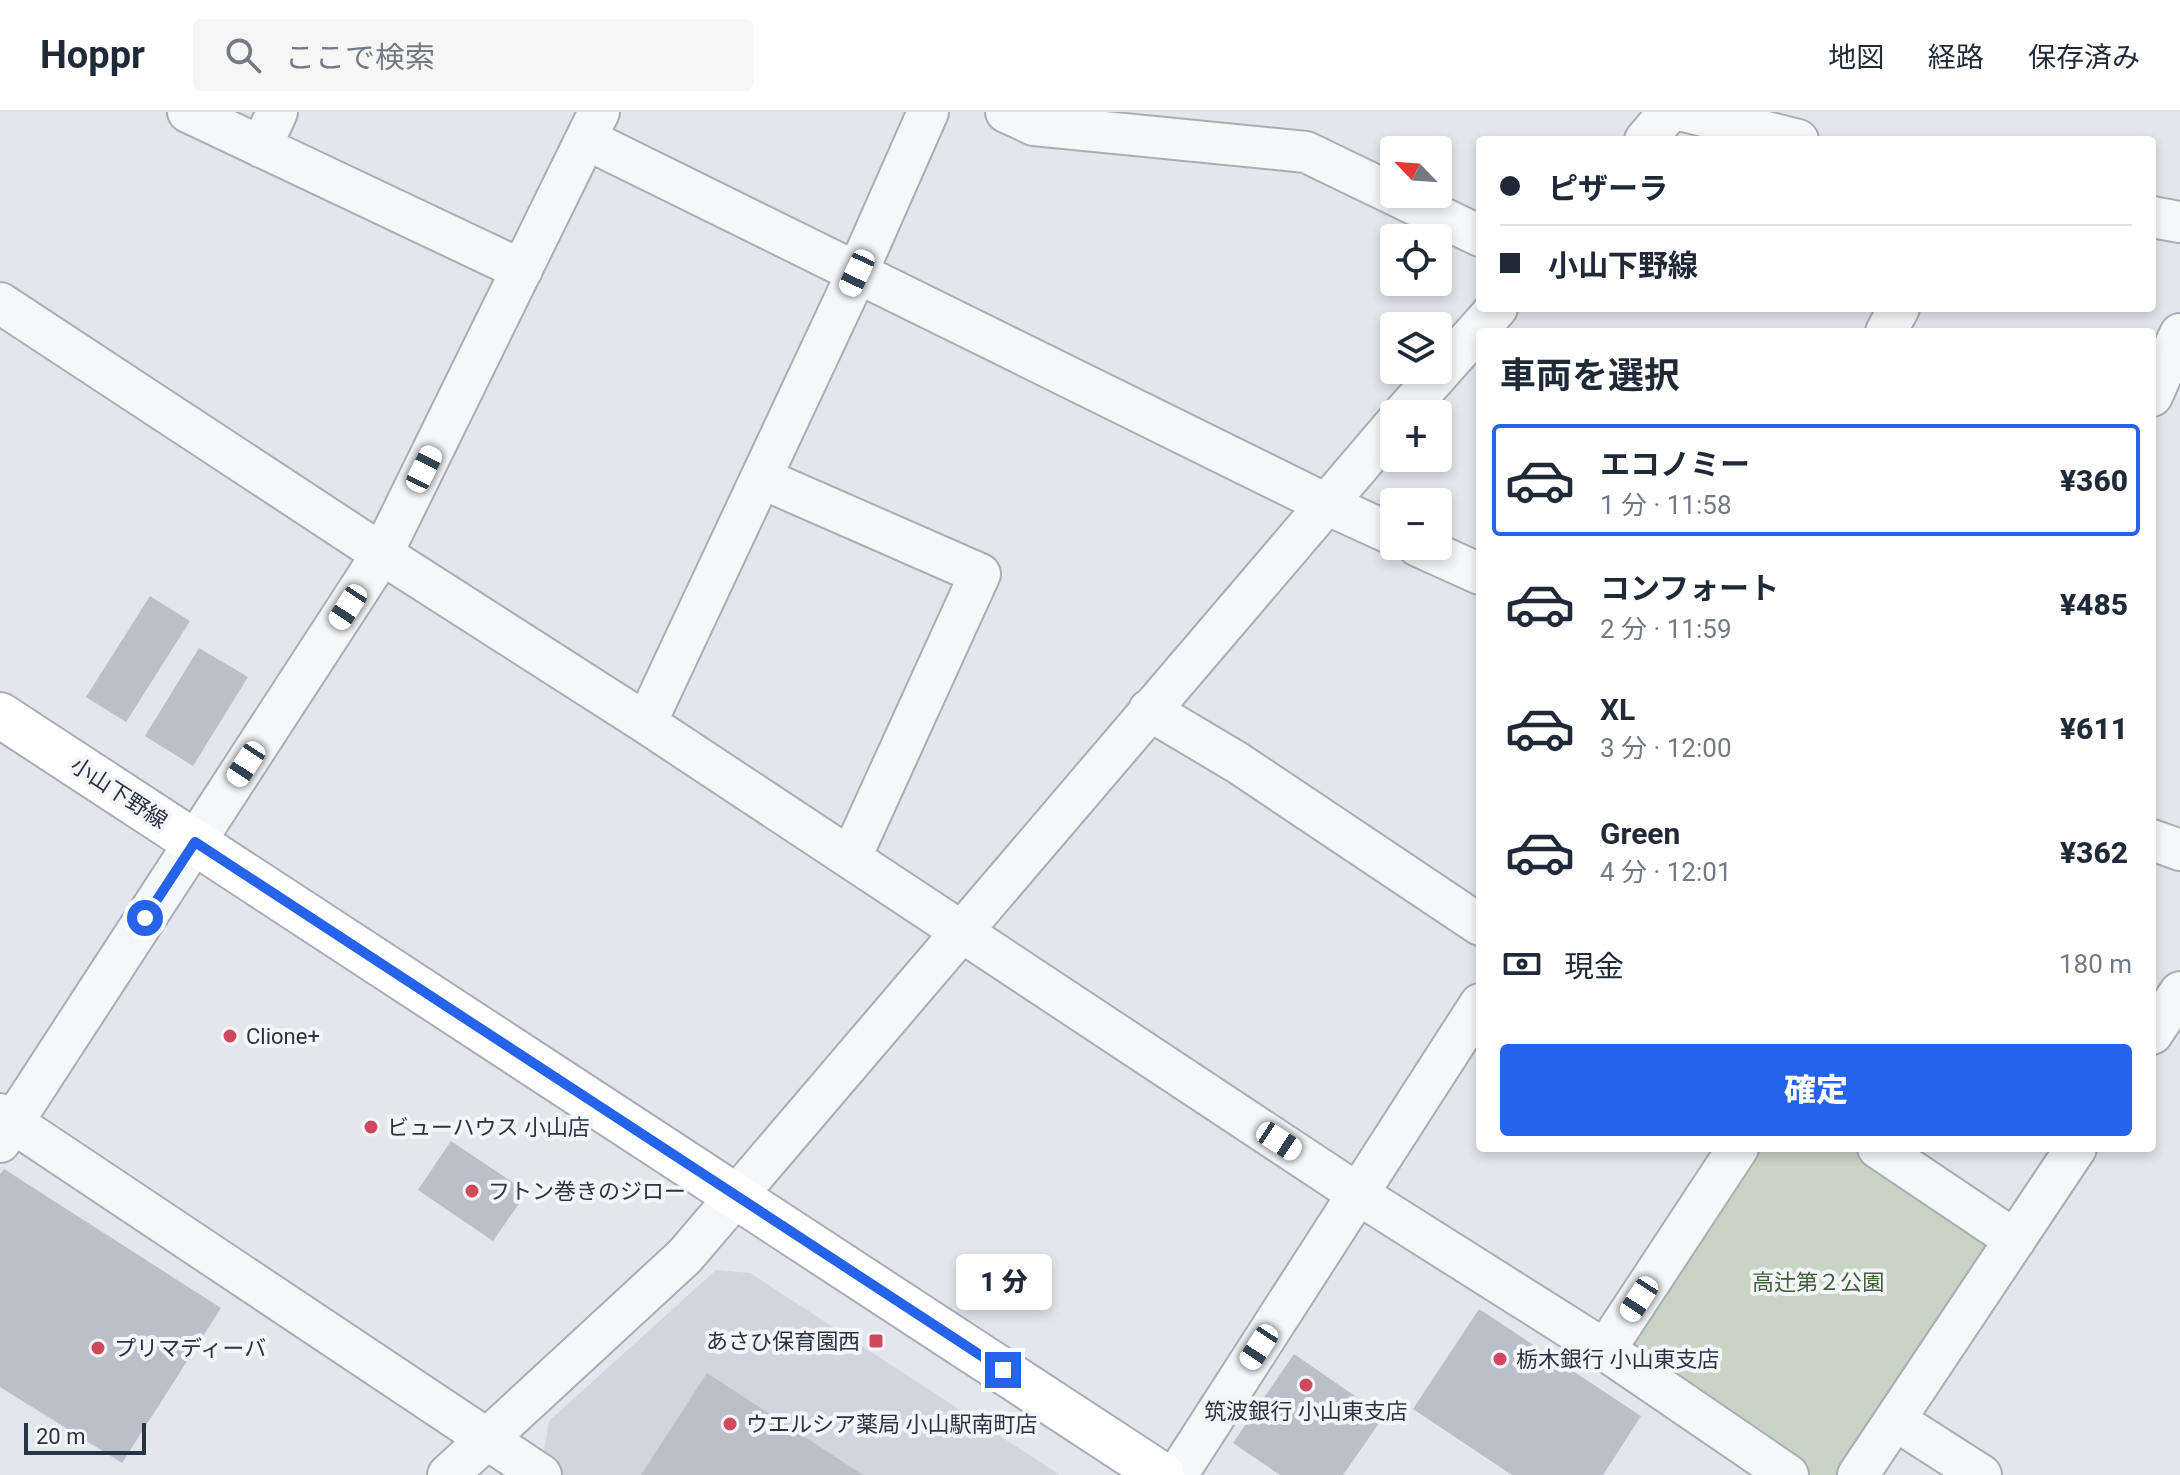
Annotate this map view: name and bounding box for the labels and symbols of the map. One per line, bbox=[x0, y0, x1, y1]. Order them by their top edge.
north arrow bbox=[1380, 136, 1452, 208]
car bbox=[836, 246, 878, 300]
car bbox=[403, 442, 445, 496]
car bbox=[325, 580, 371, 634]
car bbox=[223, 737, 269, 791]
street label: 小山下野線 bbox=[66, 753, 172, 833]
route start bbox=[127, 900, 163, 936]
place label: Clione+ bbox=[246, 1024, 320, 1049]
marker: Clione+ bbox=[221, 1027, 239, 1045]
place label: ビューハウス 小山店 bbox=[387, 1115, 590, 1140]
marker: ビューハウス 小山店 bbox=[362, 1118, 380, 1136]
car bbox=[1252, 1118, 1306, 1164]
place label: フトン巻きのジロー bbox=[488, 1179, 686, 1204]
marker: フトン巻きのジロー bbox=[463, 1182, 481, 1200]
callout: 1 分 bbox=[955, 1254, 1051, 1310]
park label: 高辻第２公園 bbox=[1752, 1270, 1884, 1295]
car bbox=[1616, 1272, 1662, 1326]
car bbox=[1236, 1320, 1282, 1374]
place label: あさひ保育園西 bbox=[706, 1329, 860, 1354]
marker: あさひ保育園西 bbox=[867, 1332, 885, 1350]
place label: プリマディーバ bbox=[114, 1336, 266, 1361]
marker: プリマディーバ bbox=[89, 1339, 107, 1357]
place label: 栃木銀行 小山東支店 bbox=[1516, 1347, 1719, 1372]
marker: 栃木銀行 小山東支店 bbox=[1491, 1350, 1509, 1368]
route end bbox=[985, 1352, 1021, 1388]
marker: 筑波銀行 小山東支店 bbox=[1297, 1376, 1315, 1394]
place label: 筑波銀行 小山東支店 bbox=[1204, 1399, 1408, 1424]
place label: ウエルシア薬局 小山駅南町店 bbox=[746, 1412, 1037, 1437]
marker: ウエルシア薬局 小山駅南町店 bbox=[721, 1415, 739, 1433]
scale bar bbox=[24, 1419, 146, 1455]

